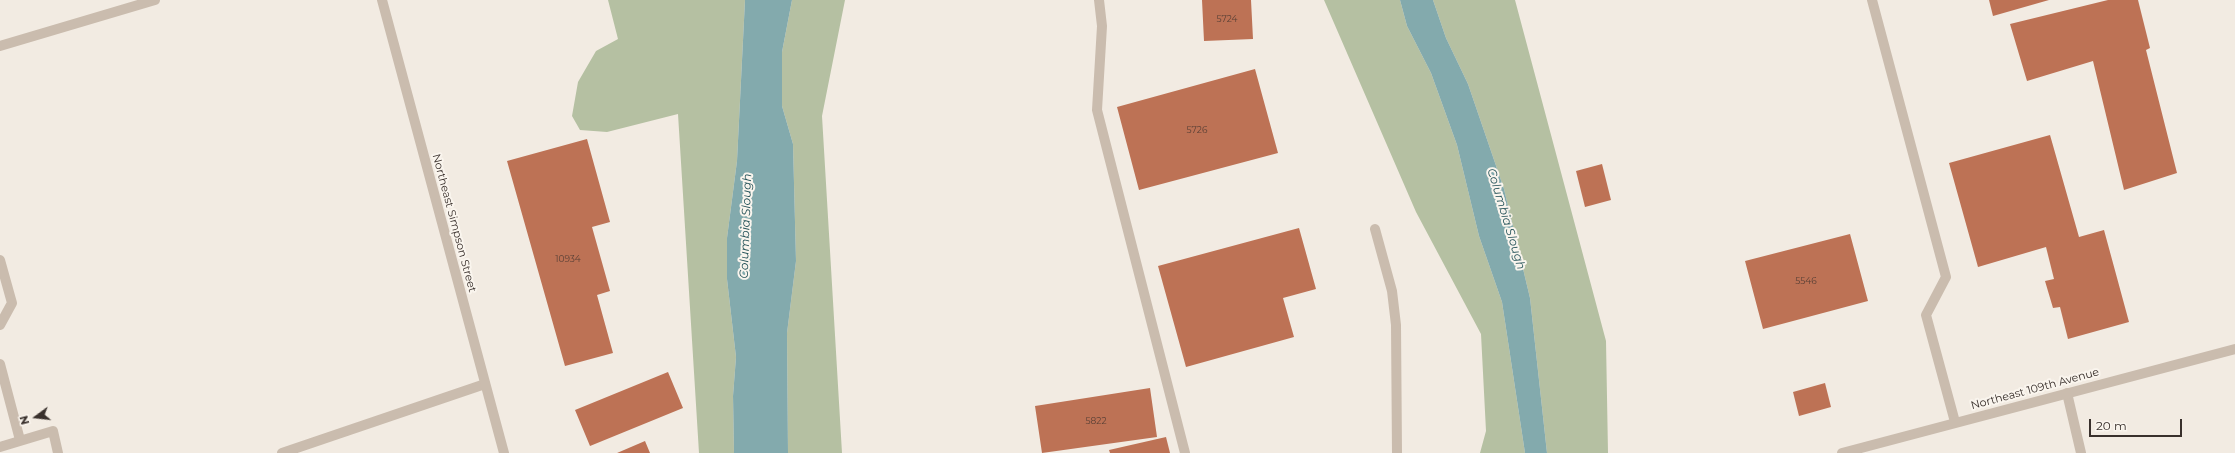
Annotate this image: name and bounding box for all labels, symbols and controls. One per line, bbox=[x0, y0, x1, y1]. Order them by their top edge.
house number: 5724 bbox=[1216, 14, 1238, 24]
house number: 5726 bbox=[1187, 125, 1207, 135]
street label: Northeast Simpson Street bbox=[429, 152, 479, 294]
water label: Columbia Slough bbox=[1484, 167, 1528, 271]
water label: Columbia Slough bbox=[737, 173, 755, 279]
house number: 10934 bbox=[555, 254, 581, 264]
house number: 5546 bbox=[1795, 276, 1817, 286]
street label: Northeast 109th Avenue bbox=[1969, 365, 2101, 413]
north arrow bbox=[16, 397, 56, 437]
scale bar bbox=[2091, 411, 2184, 437]
text: N bbox=[16, 414, 32, 426]
house number: 5822 bbox=[1085, 416, 1107, 426]
text: 20 m bbox=[2096, 418, 2127, 433]

